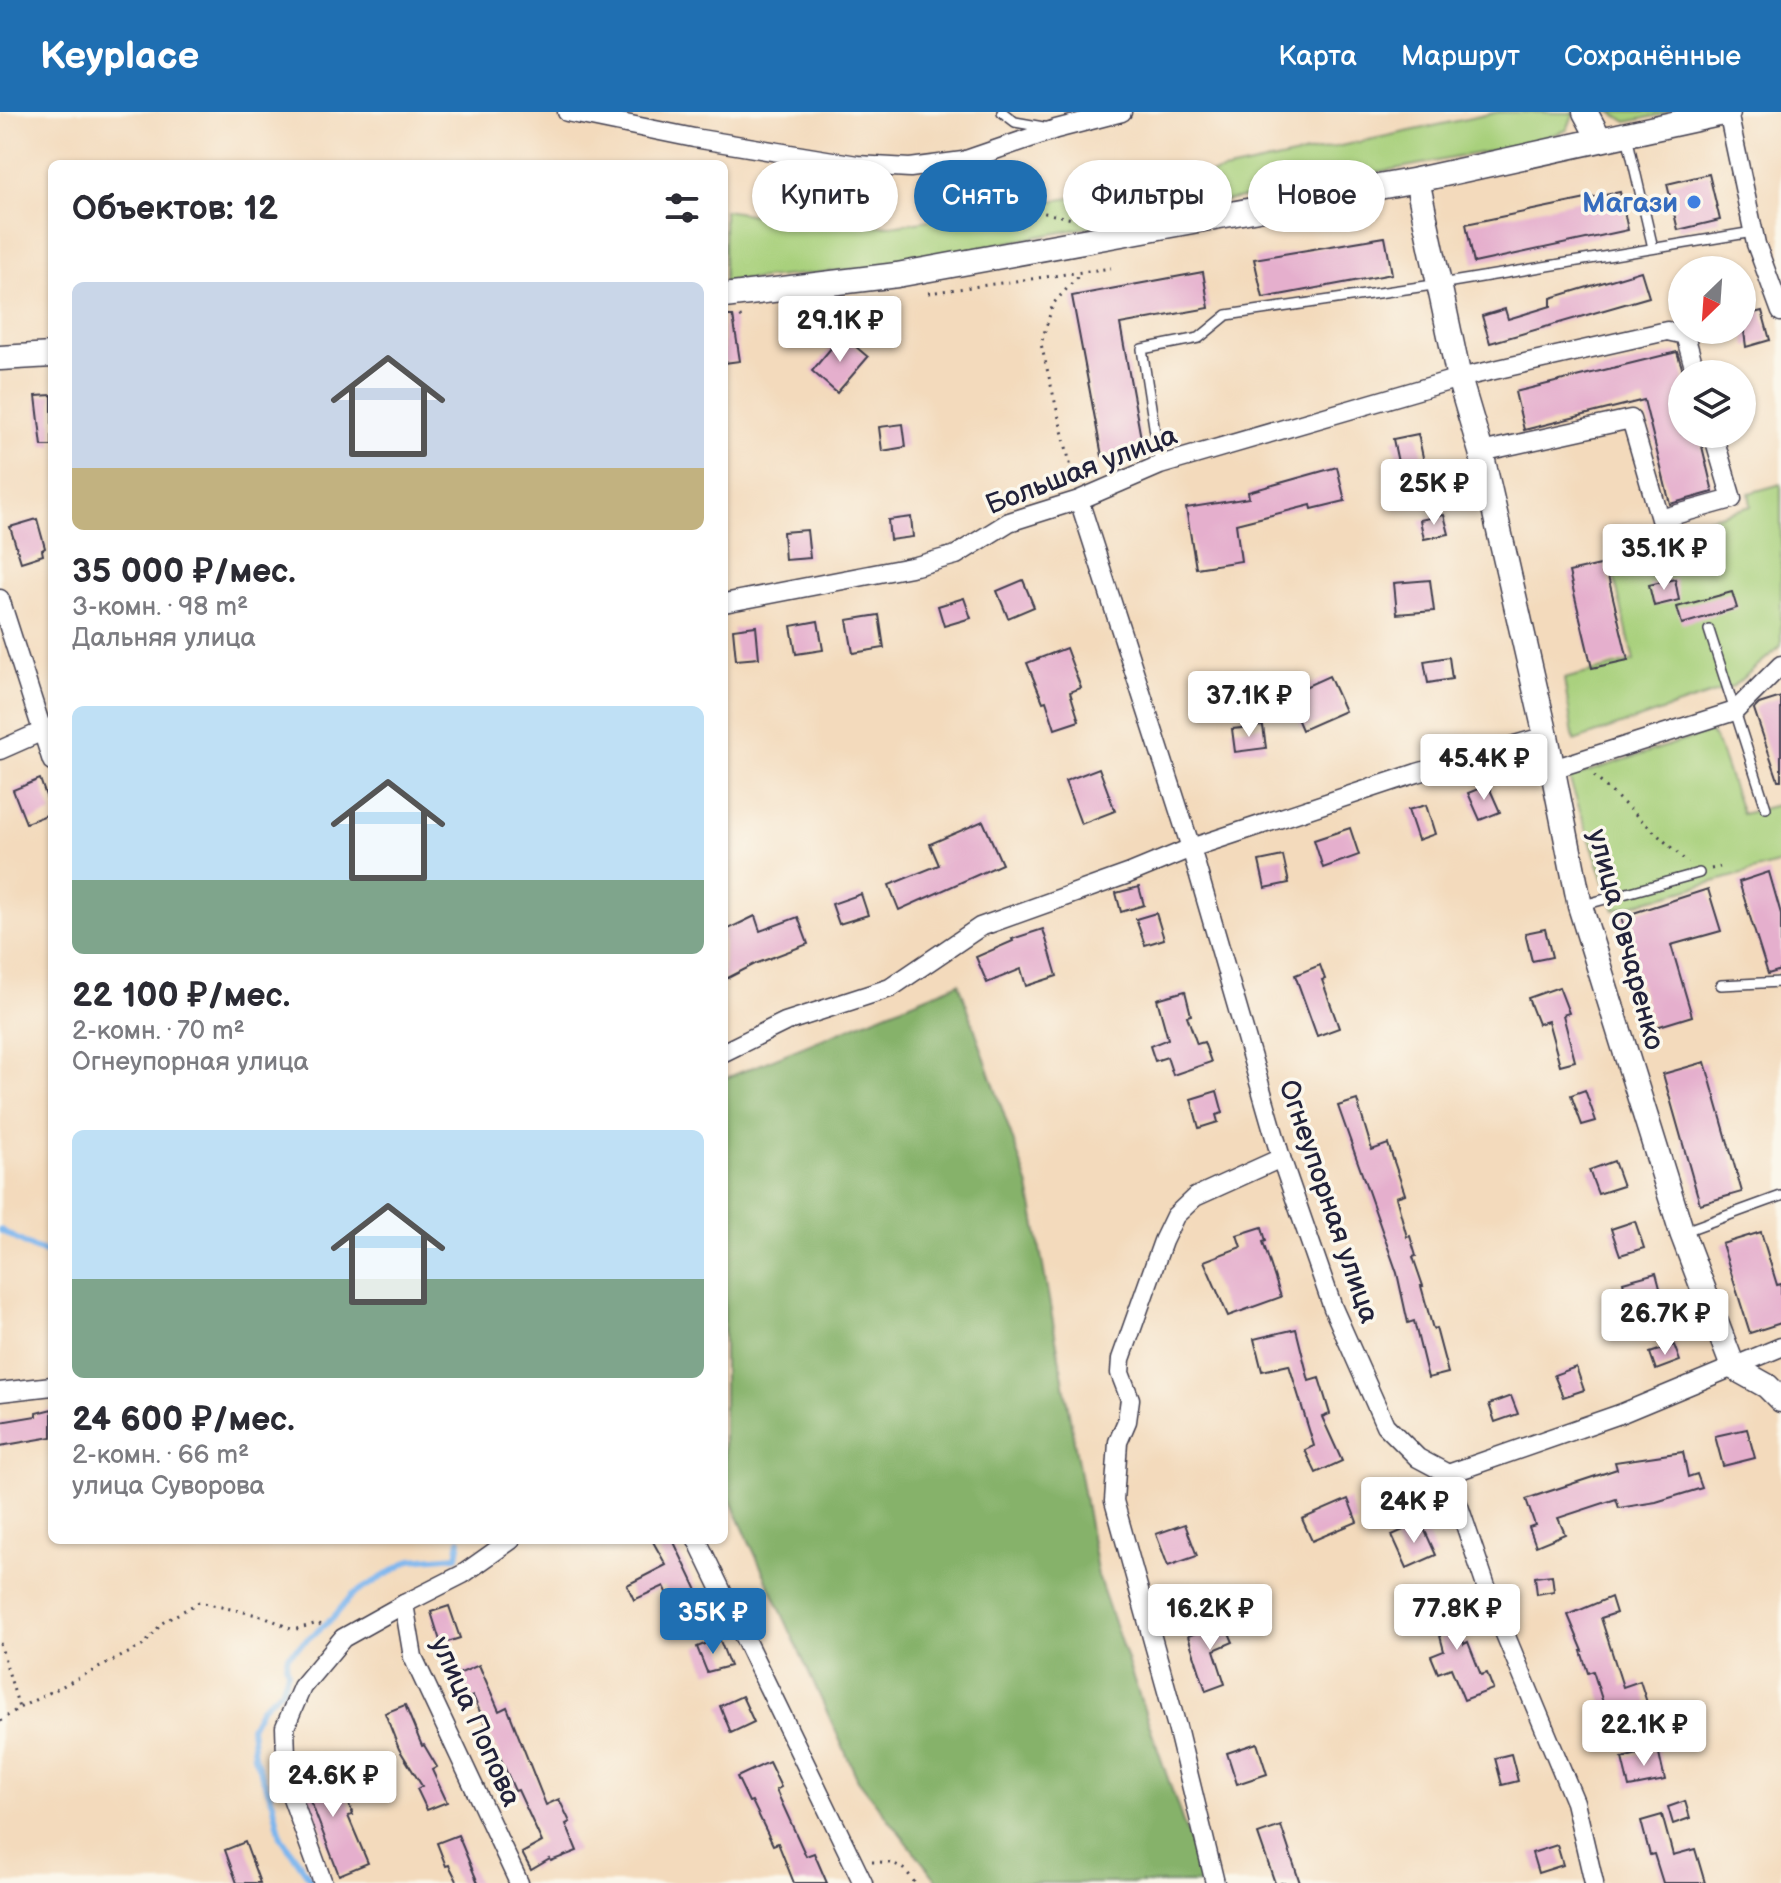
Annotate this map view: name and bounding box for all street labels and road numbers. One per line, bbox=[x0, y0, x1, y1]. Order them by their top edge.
street label: Большая улица bbox=[981, 419, 1182, 522]
street label: улица Овчаренко bbox=[1580, 825, 1671, 1053]
street label: Огнеупорная улица bbox=[1271, 1076, 1386, 1328]
street label: улица Попова bbox=[423, 1631, 528, 1812]

